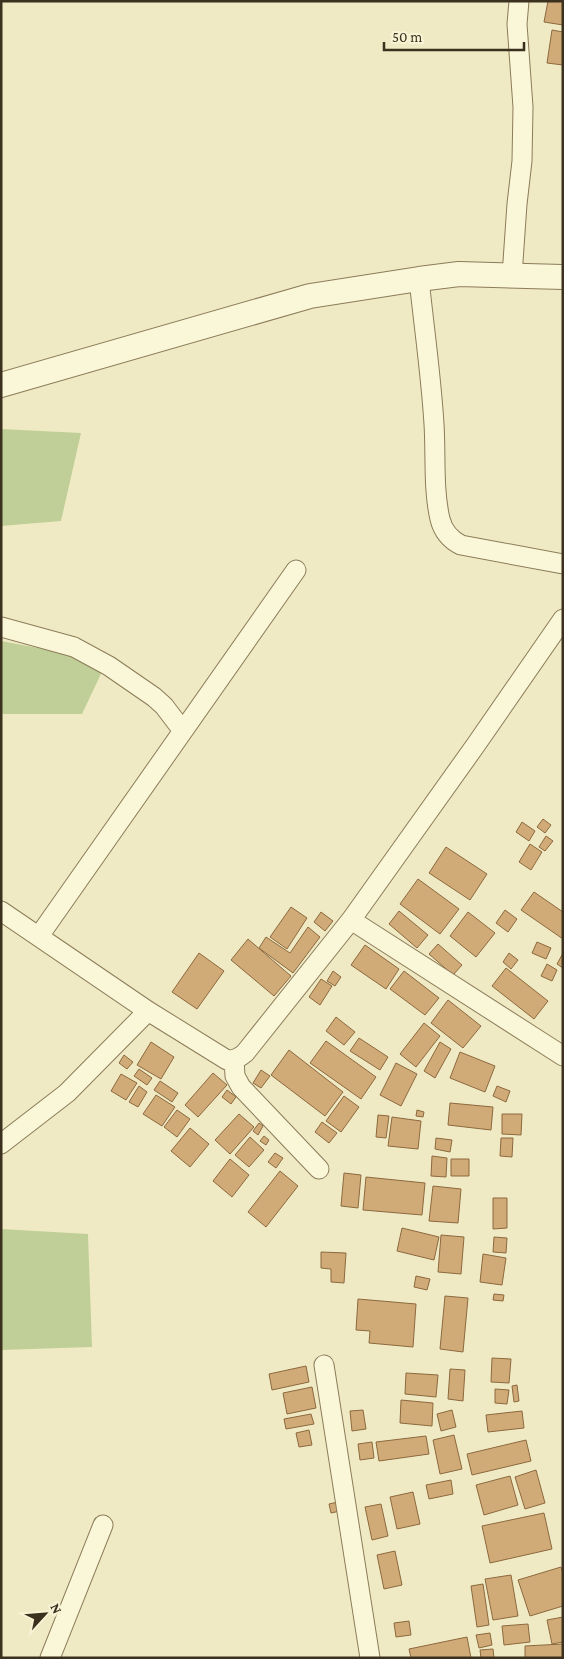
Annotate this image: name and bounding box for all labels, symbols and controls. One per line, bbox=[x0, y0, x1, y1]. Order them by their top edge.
scale bar bbox=[384, 20, 524, 52]
text: 50 m bbox=[392, 29, 422, 45]
north arrow bbox=[20, 1589, 70, 1639]
text: N bbox=[47, 1601, 66, 1617]

